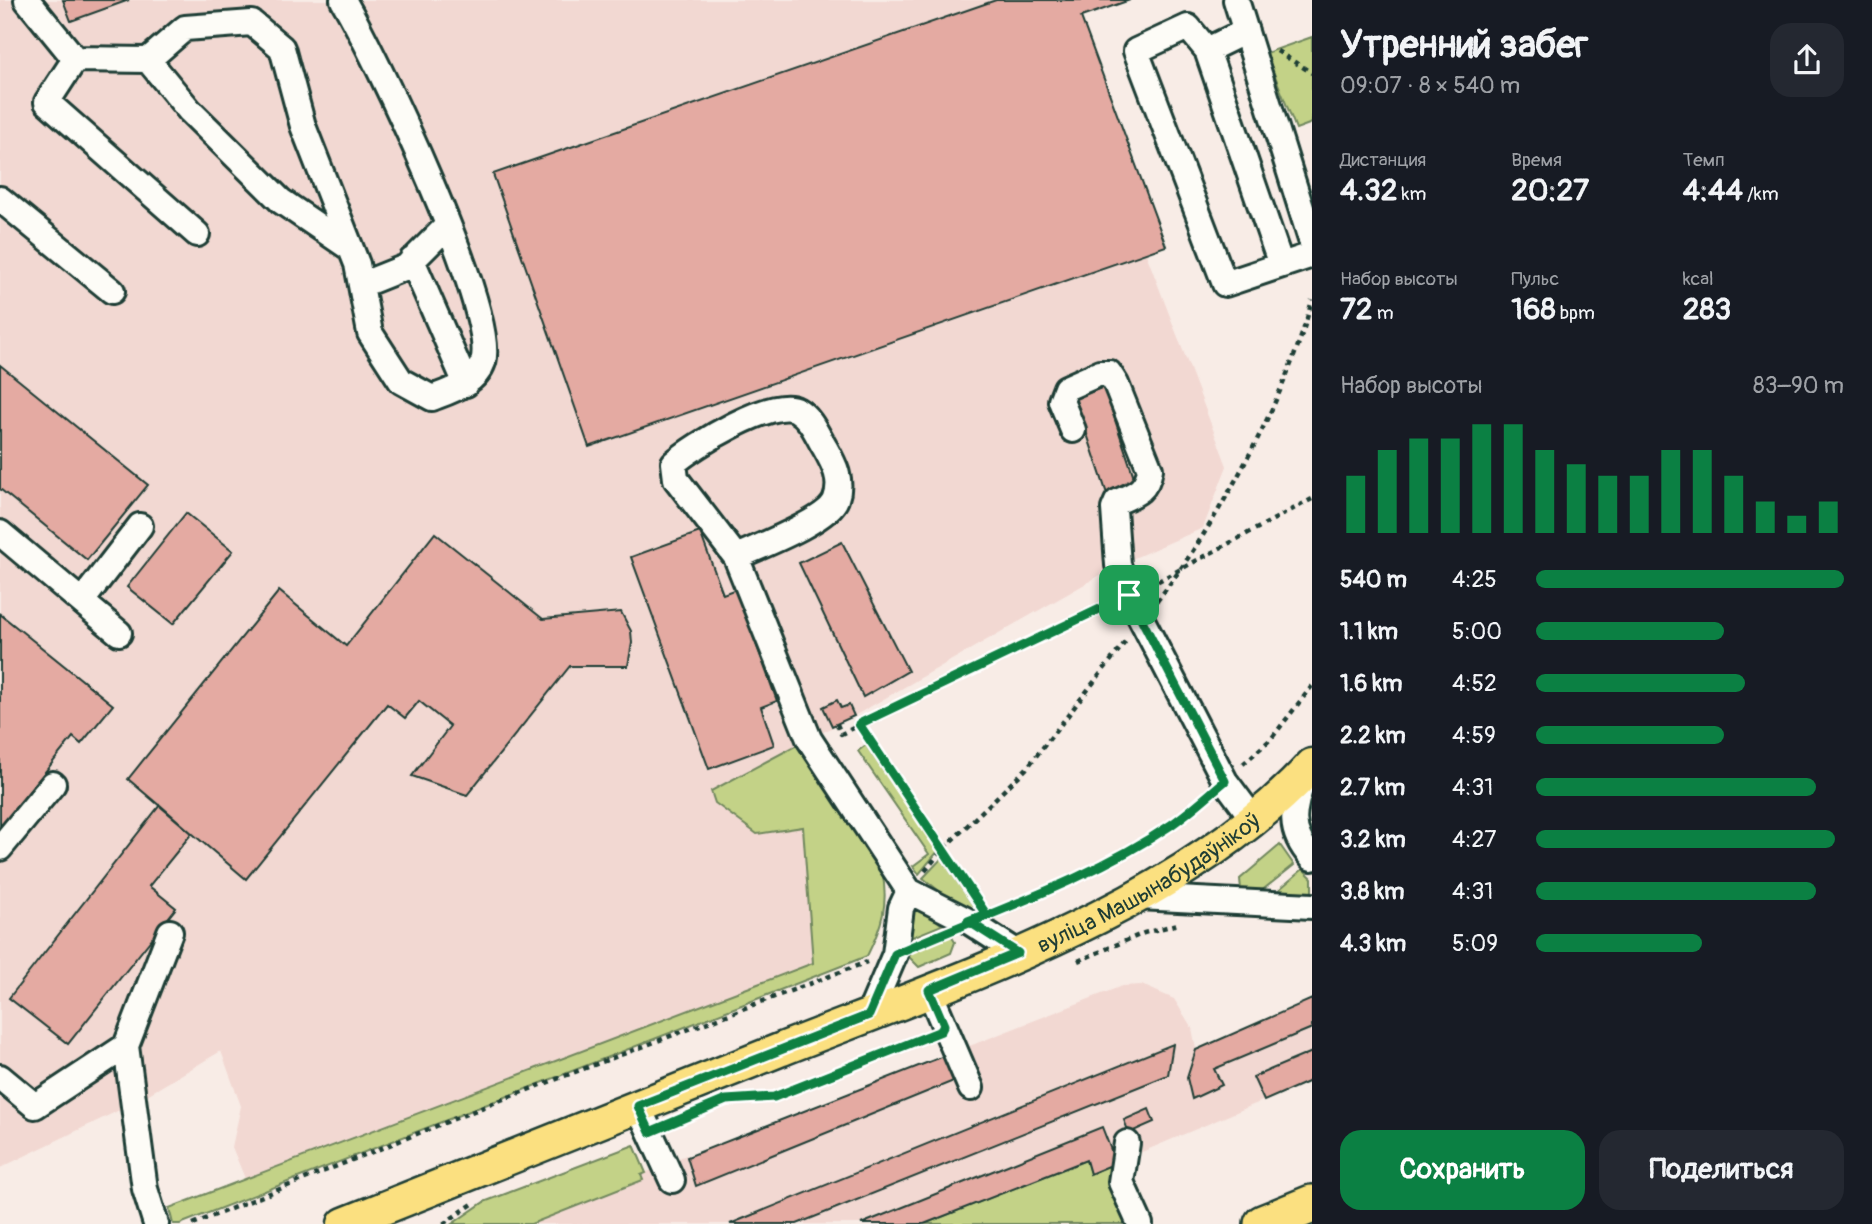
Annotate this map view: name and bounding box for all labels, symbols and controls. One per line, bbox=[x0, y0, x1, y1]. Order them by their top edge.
text: Утренний забег bbox=[1340, 21, 1588, 69]
button: share bbox=[1770, 23, 1844, 97]
text: 09:07 · 8 × 540 m bbox=[1340, 71, 1520, 100]
text: Дистанция bbox=[1340, 148, 1426, 172]
text: Время bbox=[1511, 148, 1562, 172]
text: Темп bbox=[1683, 148, 1725, 172]
text: 4.32 bbox=[1340, 172, 1397, 209]
text: 20:27 bbox=[1511, 172, 1589, 209]
text: 4:44 bbox=[1683, 172, 1743, 209]
text: km bbox=[1397, 182, 1426, 206]
text: /km bbox=[1743, 182, 1779, 206]
text: Набор высоты bbox=[1340, 267, 1458, 291]
text: Пульс bbox=[1511, 267, 1559, 291]
text: kcal bbox=[1683, 267, 1714, 291]
text: 72 bbox=[1340, 291, 1373, 328]
text: 168 bbox=[1511, 291, 1556, 328]
text: 283 bbox=[1683, 291, 1731, 328]
text: m bbox=[1373, 301, 1394, 325]
text: bpm bbox=[1556, 301, 1595, 325]
text: Набор высоты bbox=[1340, 371, 1482, 400]
text: 83–90 m bbox=[1753, 371, 1844, 400]
pin bbox=[1099, 565, 1159, 625]
text: 540 m bbox=[1340, 565, 1407, 594]
text: 4:25 bbox=[1452, 565, 1497, 594]
icon: arrive bbox=[1110, 576, 1148, 614]
text: 1.1 km bbox=[1340, 617, 1398, 646]
text: 5:00 bbox=[1452, 617, 1502, 646]
text: 1.6 km bbox=[1340, 669, 1402, 698]
text: 4:52 bbox=[1452, 669, 1497, 698]
text: 2.2 km bbox=[1340, 721, 1406, 750]
text: 4:59 bbox=[1452, 721, 1496, 750]
text: 2.7 km bbox=[1340, 773, 1405, 802]
text: 4:31 bbox=[1452, 773, 1493, 802]
street label: вуліца Машынабудаўнікоў bbox=[1032, 806, 1266, 960]
text: 3.2 km bbox=[1340, 825, 1406, 854]
text: 4:27 bbox=[1452, 825, 1497, 854]
text: 3.8 km bbox=[1340, 877, 1404, 906]
text: 4:31 bbox=[1452, 877, 1493, 906]
text: 4.3 km bbox=[1340, 929, 1406, 958]
text: 5:09 bbox=[1452, 929, 1498, 958]
button: Сохранить bbox=[1340, 1130, 1585, 1210]
button: Поделиться bbox=[1599, 1130, 1844, 1210]

